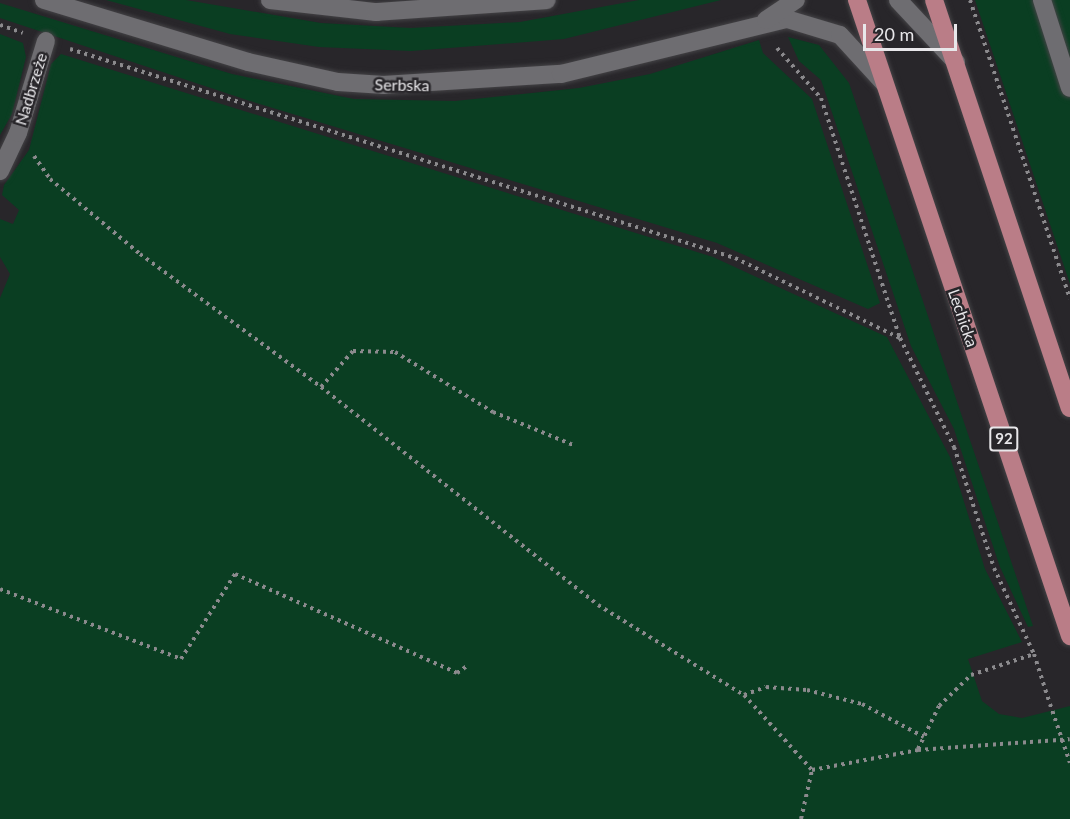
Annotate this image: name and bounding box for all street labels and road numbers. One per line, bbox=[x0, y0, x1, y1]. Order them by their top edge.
street label: Nadbrzeże bbox=[11, 50, 51, 128]
street label: Serbska bbox=[374, 75, 430, 95]
street label: Lechicka bbox=[944, 286, 982, 350]
road number: 92 bbox=[989, 427, 1019, 451]

